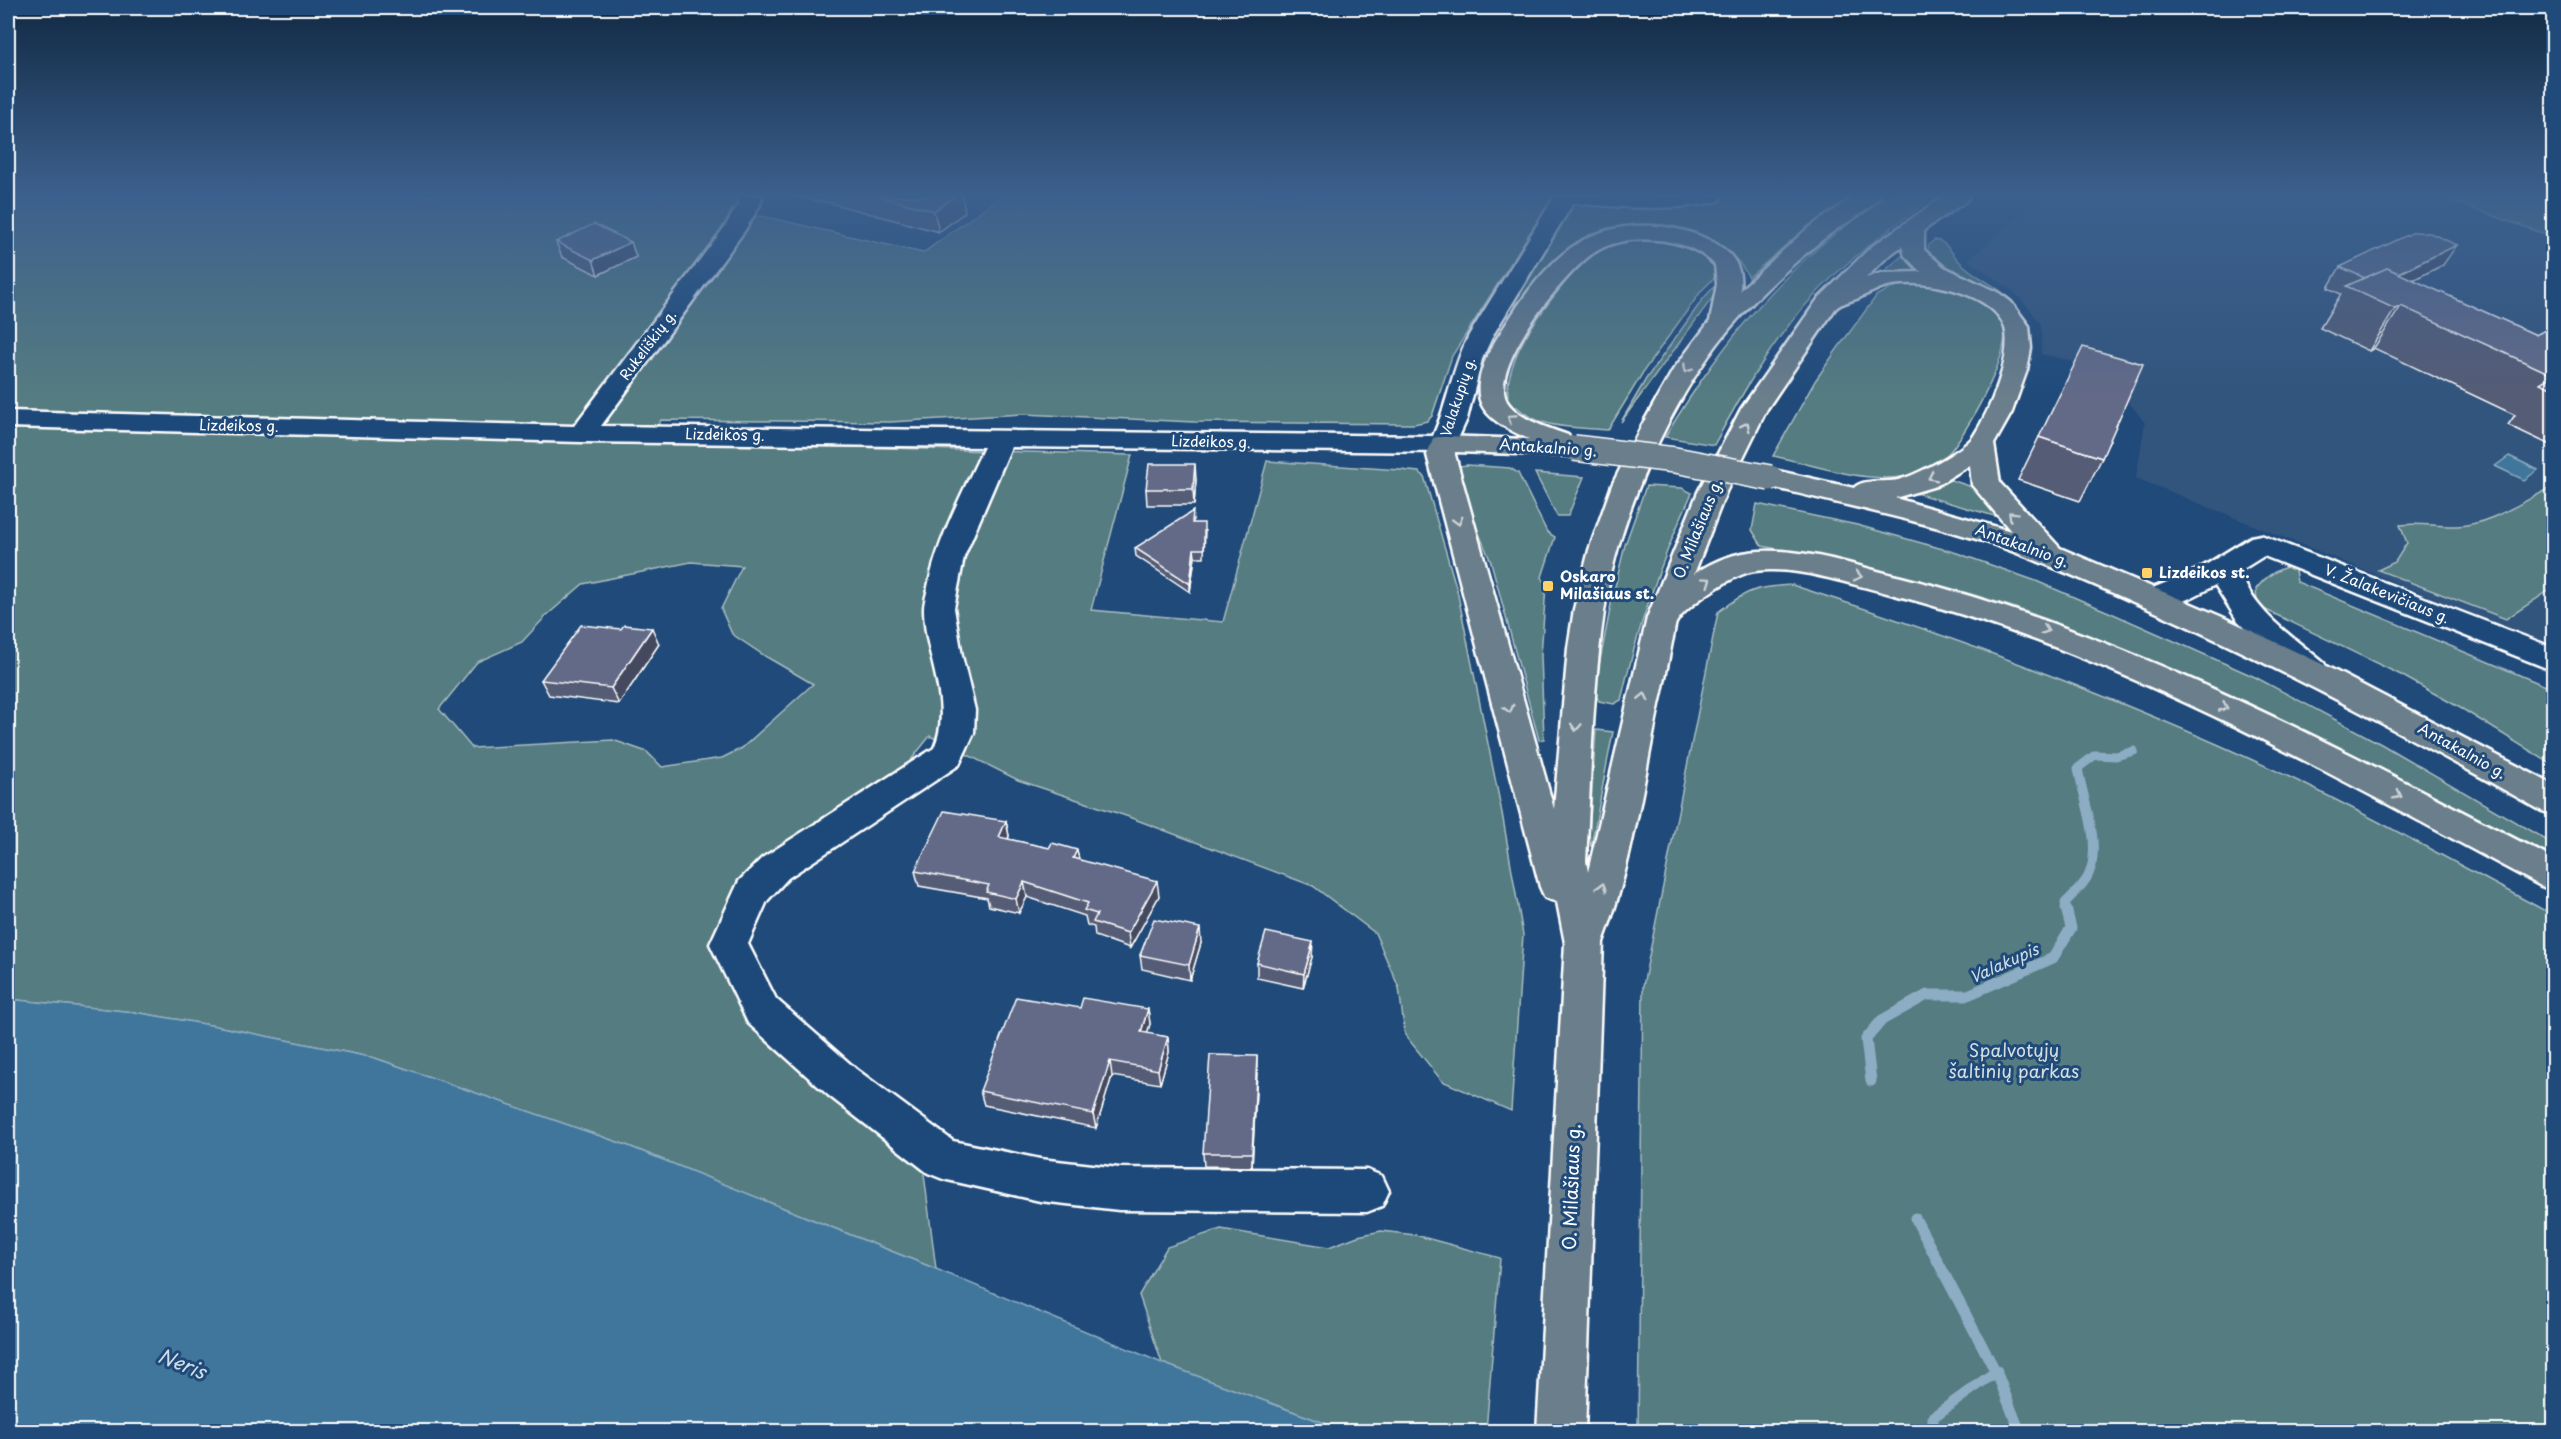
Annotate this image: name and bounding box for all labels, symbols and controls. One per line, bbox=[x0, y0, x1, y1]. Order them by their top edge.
street label: Rukeliškių g. bbox=[614, 305, 681, 384]
street label: Valakupių g. bbox=[1435, 354, 1480, 439]
one-way arrow bbox=[1683, 363, 1694, 374]
street label: Lizdeikos g. bbox=[199, 412, 279, 437]
one-way arrow bbox=[1506, 414, 1517, 425]
street label: Lizdeikos g. bbox=[685, 421, 765, 446]
one-way arrow bbox=[1738, 421, 1750, 432]
street label: Lizdeikos g. bbox=[1171, 428, 1251, 453]
street label: Antakalnio g. bbox=[1499, 432, 1598, 461]
one-way arrow bbox=[1928, 470, 1939, 482]
street label: O. Milašiaus g. bbox=[1666, 475, 1727, 582]
one-way arrow bbox=[2008, 511, 2019, 522]
one-way arrow bbox=[1451, 515, 1463, 526]
street label: Antakalnio g. bbox=[1973, 517, 2072, 572]
street label: V. Žalakevičiaus g. bbox=[2321, 557, 2454, 628]
place label: Lizdeikos st. bbox=[2159, 560, 2250, 583]
place label: Oskaro Milašiaus st. bbox=[1560, 564, 1654, 604]
marker: Lizdeikos st. bbox=[2140, 566, 2154, 580]
one-way arrow bbox=[1852, 569, 1862, 582]
one-way arrow bbox=[1700, 577, 1711, 588]
marker: Oskaro Milašiaus st. bbox=[1541, 579, 1555, 593]
one-way arrow bbox=[2039, 623, 2049, 636]
one-way arrow bbox=[1636, 692, 1649, 702]
one-way arrow bbox=[2217, 700, 2228, 712]
one-way arrow bbox=[1502, 703, 1514, 714]
street label: Antakalnio g. bbox=[2414, 716, 2511, 783]
one-way arrow bbox=[1570, 723, 1583, 732]
one-way arrow bbox=[2391, 788, 2402, 800]
one-way arrow bbox=[1594, 882, 1607, 893]
water label: Valakupis bbox=[1965, 935, 2044, 988]
park label: Spalvotųjų šaltinių parkas bbox=[1949, 1036, 2079, 1084]
street label: O. Milašiaus g. bbox=[1555, 1123, 1586, 1251]
water label: Neris bbox=[154, 1340, 213, 1387]

